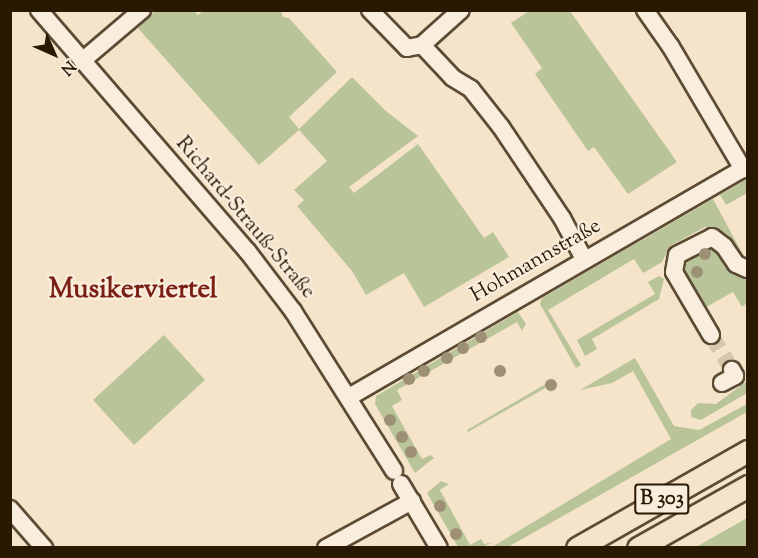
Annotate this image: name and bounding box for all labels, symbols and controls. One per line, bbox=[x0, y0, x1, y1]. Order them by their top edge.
north arrow bbox=[24, 24, 84, 84]
text: N bbox=[54, 54, 80, 80]
street label: Richard-Strauß-Straße bbox=[170, 132, 320, 304]
street label: Hohmannstraße bbox=[466, 214, 606, 308]
district label: Musikerviertel bbox=[49, 275, 217, 307]
road number: B 303 bbox=[634, 482, 690, 516]

